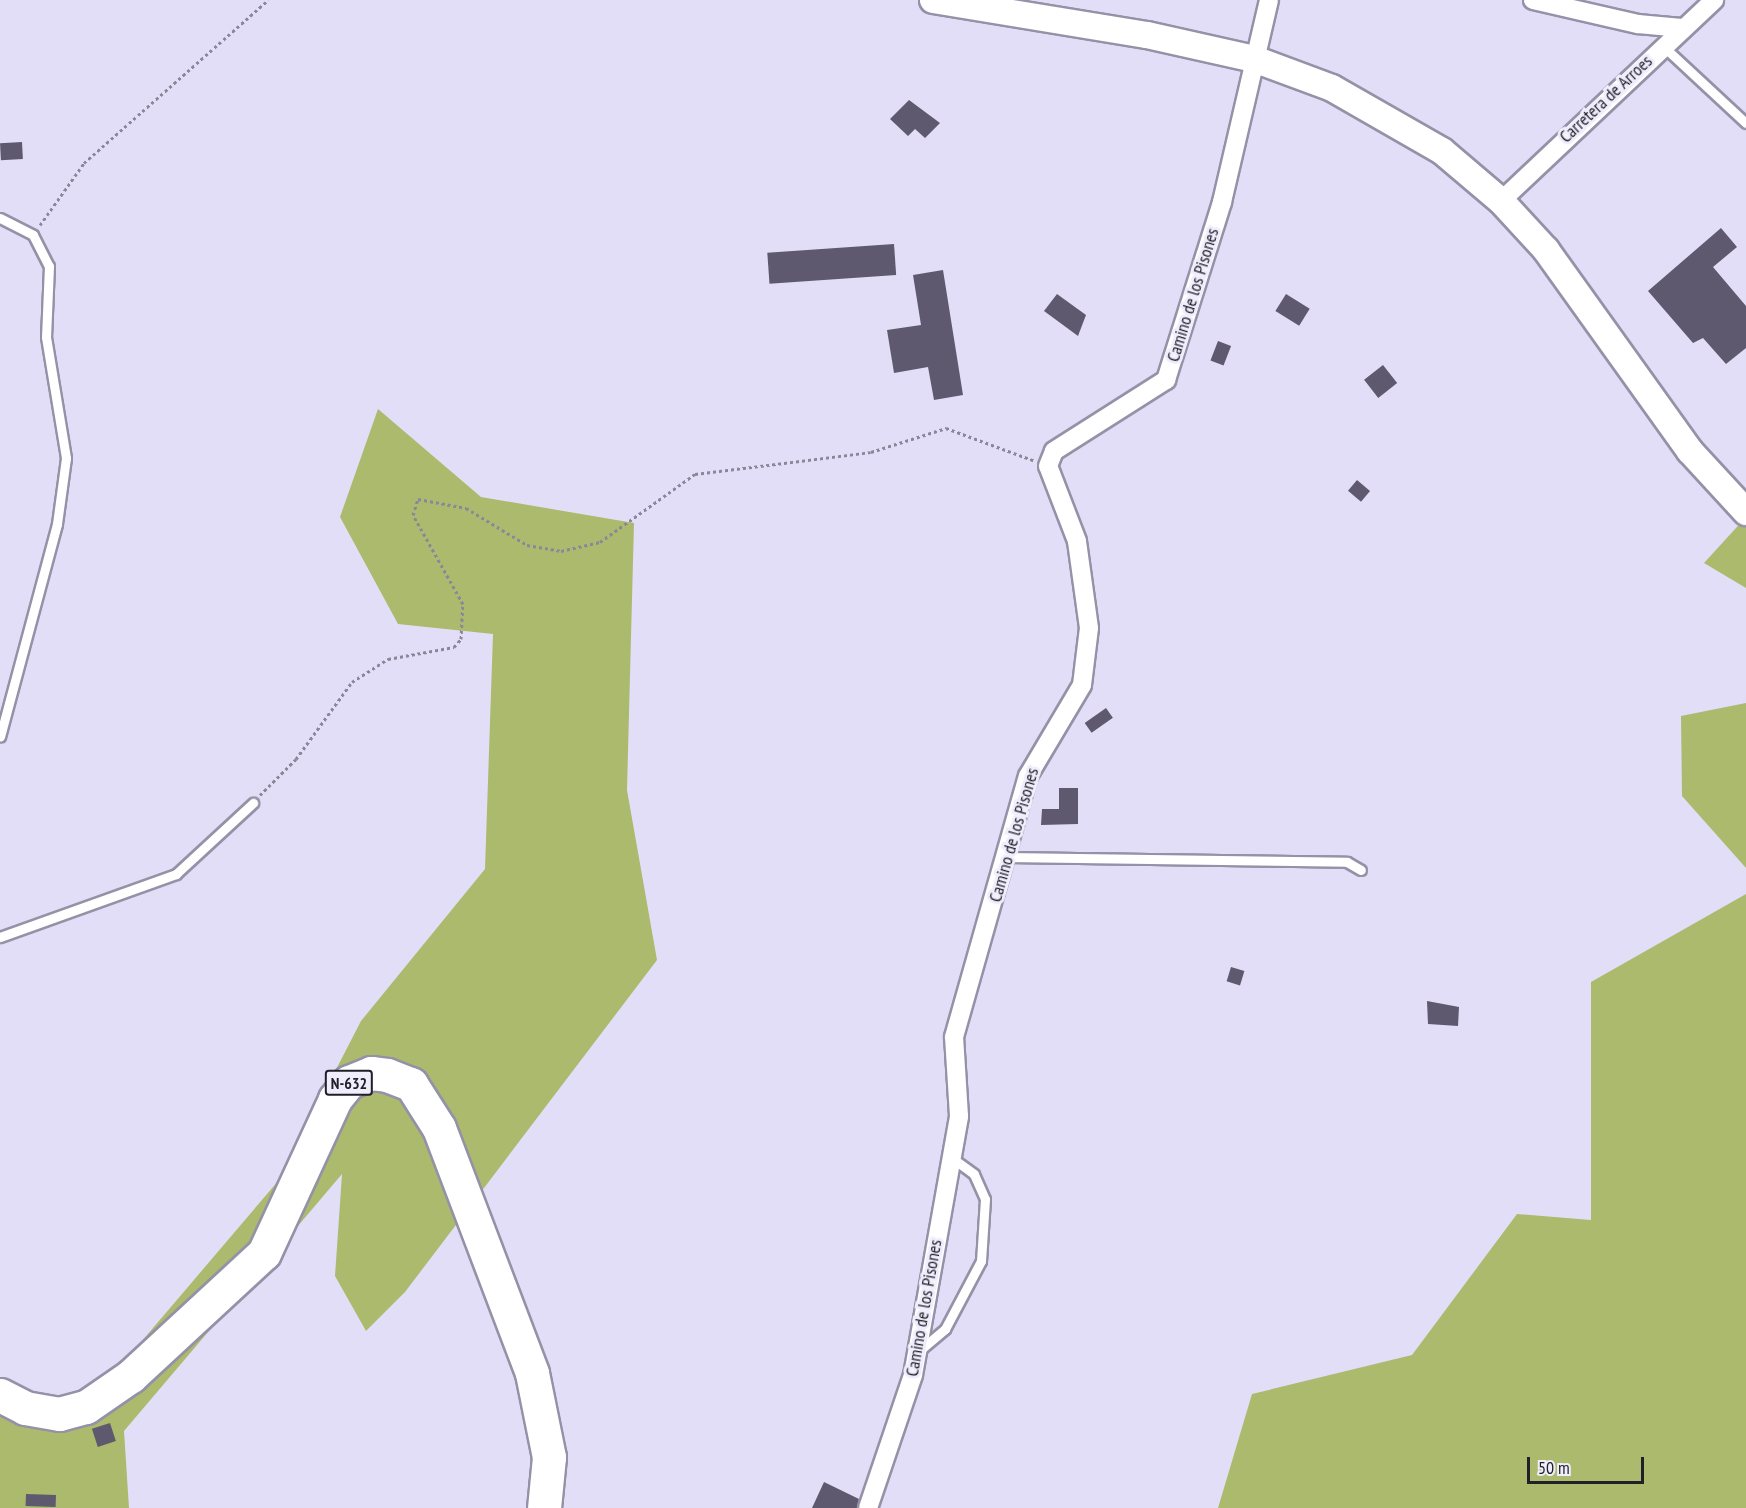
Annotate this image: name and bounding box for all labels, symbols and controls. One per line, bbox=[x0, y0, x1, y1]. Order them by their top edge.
street label: Carretera de Arroes bbox=[1555, 50, 1657, 148]
street label: Camino de los Pisones bbox=[1162, 226, 1224, 364]
street label: Camino de los Pisones bbox=[985, 765, 1043, 905]
road number: N-632 bbox=[324, 1070, 374, 1096]
street label: Camino de los Pisones bbox=[901, 1238, 947, 1378]
scale bar bbox=[1530, 1445, 1647, 1483]
text: 50 m bbox=[1538, 1456, 1570, 1479]

